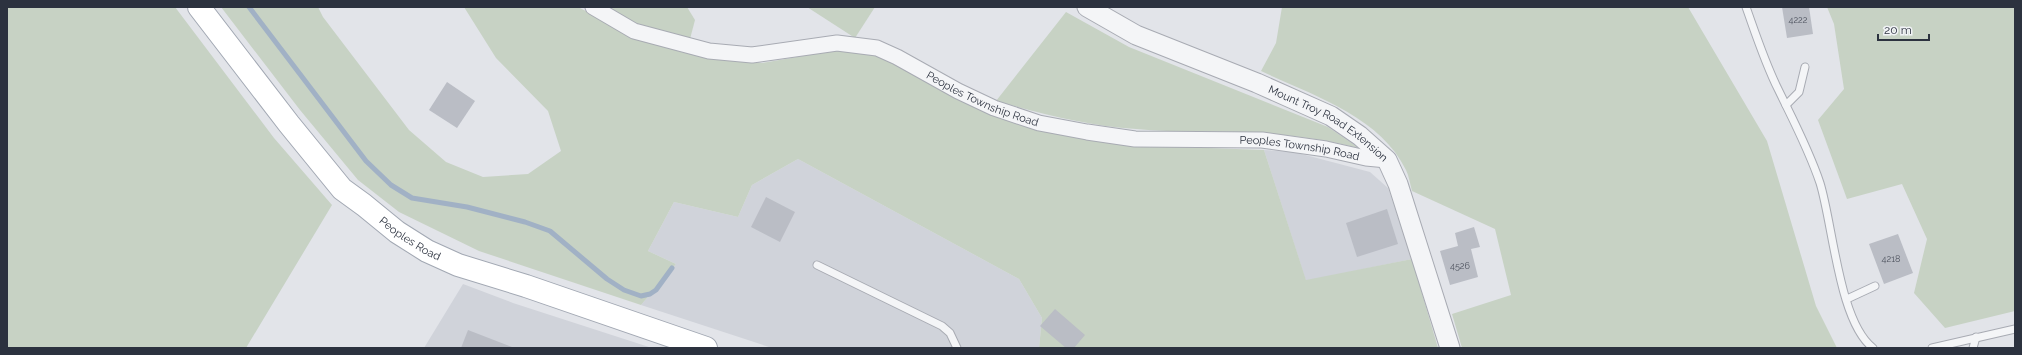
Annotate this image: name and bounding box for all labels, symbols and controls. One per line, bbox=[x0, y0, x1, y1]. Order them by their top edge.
house number: 4222 bbox=[1789, 15, 1808, 25]
scale bar bbox=[1878, 16, 1929, 42]
text: 20 m bbox=[1884, 23, 1912, 37]
street label: Peoples Township Road bbox=[924, 68, 1040, 129]
street label: Mount Troy Road Extension bbox=[1267, 82, 1391, 164]
street label: Peoples Township Road bbox=[1240, 133, 1361, 163]
street label: Peoples Road bbox=[377, 214, 443, 263]
house number: 4218 bbox=[1882, 254, 1900, 264]
house number: 4526 bbox=[1450, 261, 1471, 271]

